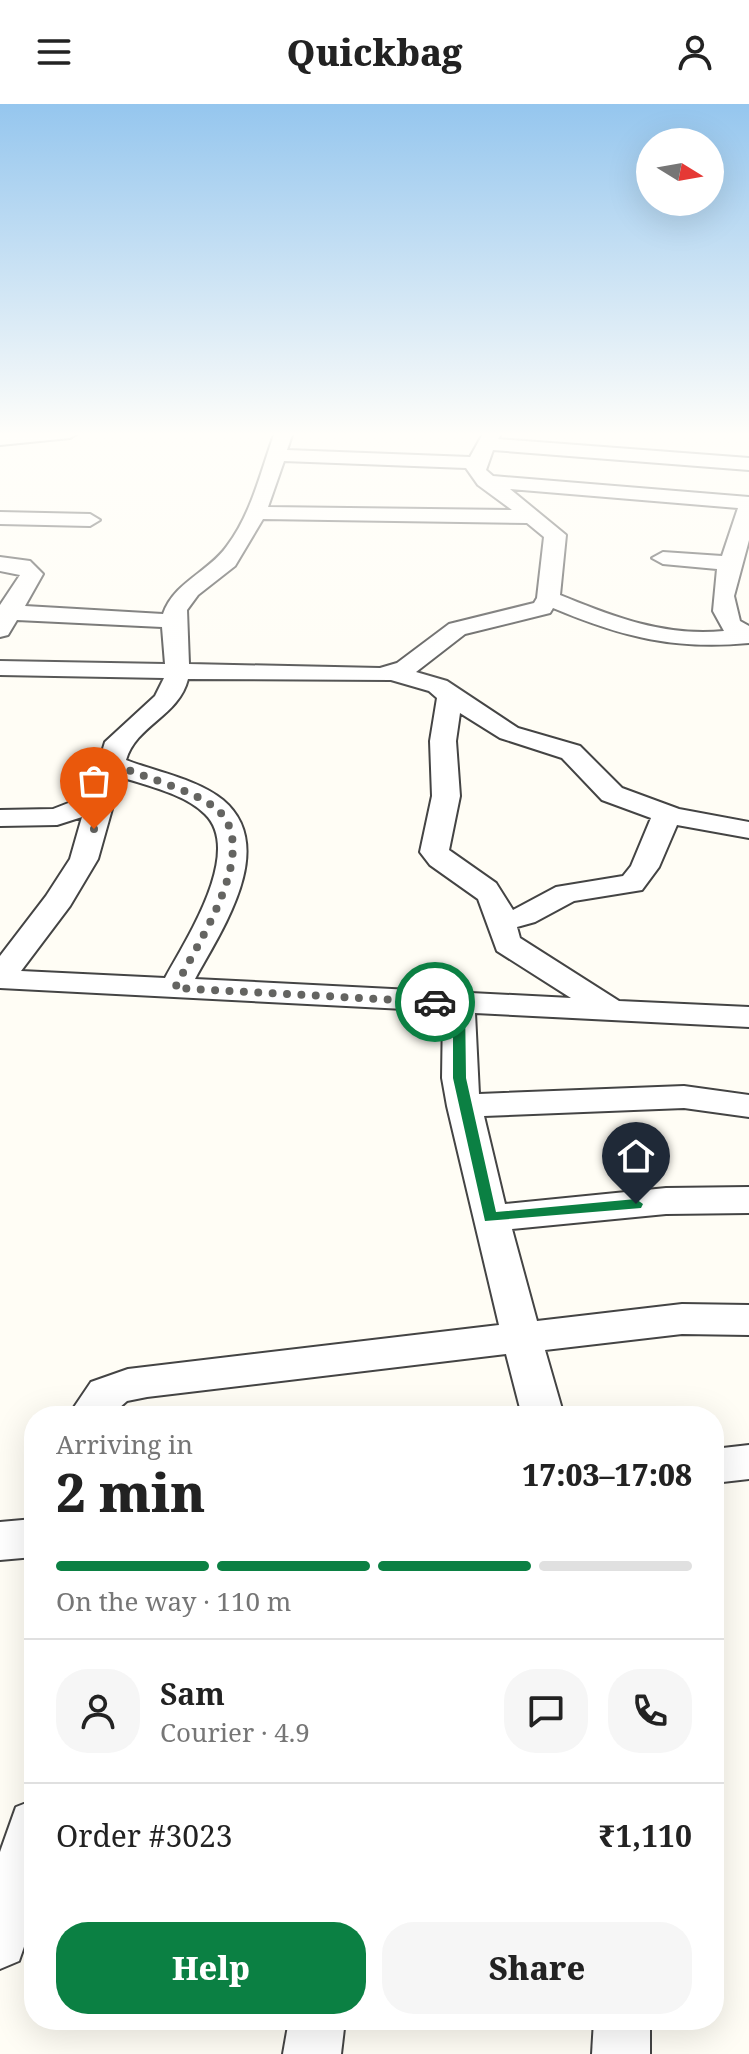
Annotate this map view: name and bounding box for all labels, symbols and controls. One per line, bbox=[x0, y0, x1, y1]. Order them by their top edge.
text: Quickbag bbox=[286, 28, 463, 77]
icon: menu bbox=[32, 30, 76, 74]
icon: person bbox=[673, 30, 717, 74]
north arrow bbox=[636, 128, 724, 216]
map controls bbox=[636, 128, 724, 216]
pin bbox=[60, 747, 128, 829]
icon: bag bbox=[72, 759, 116, 803]
courier bbox=[395, 962, 475, 1042]
icon: car bbox=[413, 980, 457, 1024]
pin bbox=[602, 1122, 670, 1204]
icon: home bbox=[614, 1134, 658, 1178]
text: Arriving in bbox=[56, 1426, 193, 1462]
text: 17:03–17:08 bbox=[522, 1454, 692, 1495]
text: 2 min bbox=[56, 1456, 205, 1527]
text: On the way · 110 m bbox=[56, 1583, 291, 1619]
button: person bbox=[56, 1669, 140, 1753]
button: chat bbox=[504, 1669, 588, 1753]
button: phone bbox=[608, 1669, 692, 1753]
text: Sam bbox=[160, 1673, 225, 1714]
text: Courier · 4.9 bbox=[160, 1714, 310, 1750]
text: Order #3023 bbox=[56, 1815, 233, 1856]
text: ₹1,110 bbox=[599, 1815, 692, 1856]
button: Help bbox=[56, 1922, 366, 2014]
button: Share bbox=[382, 1922, 692, 2014]

